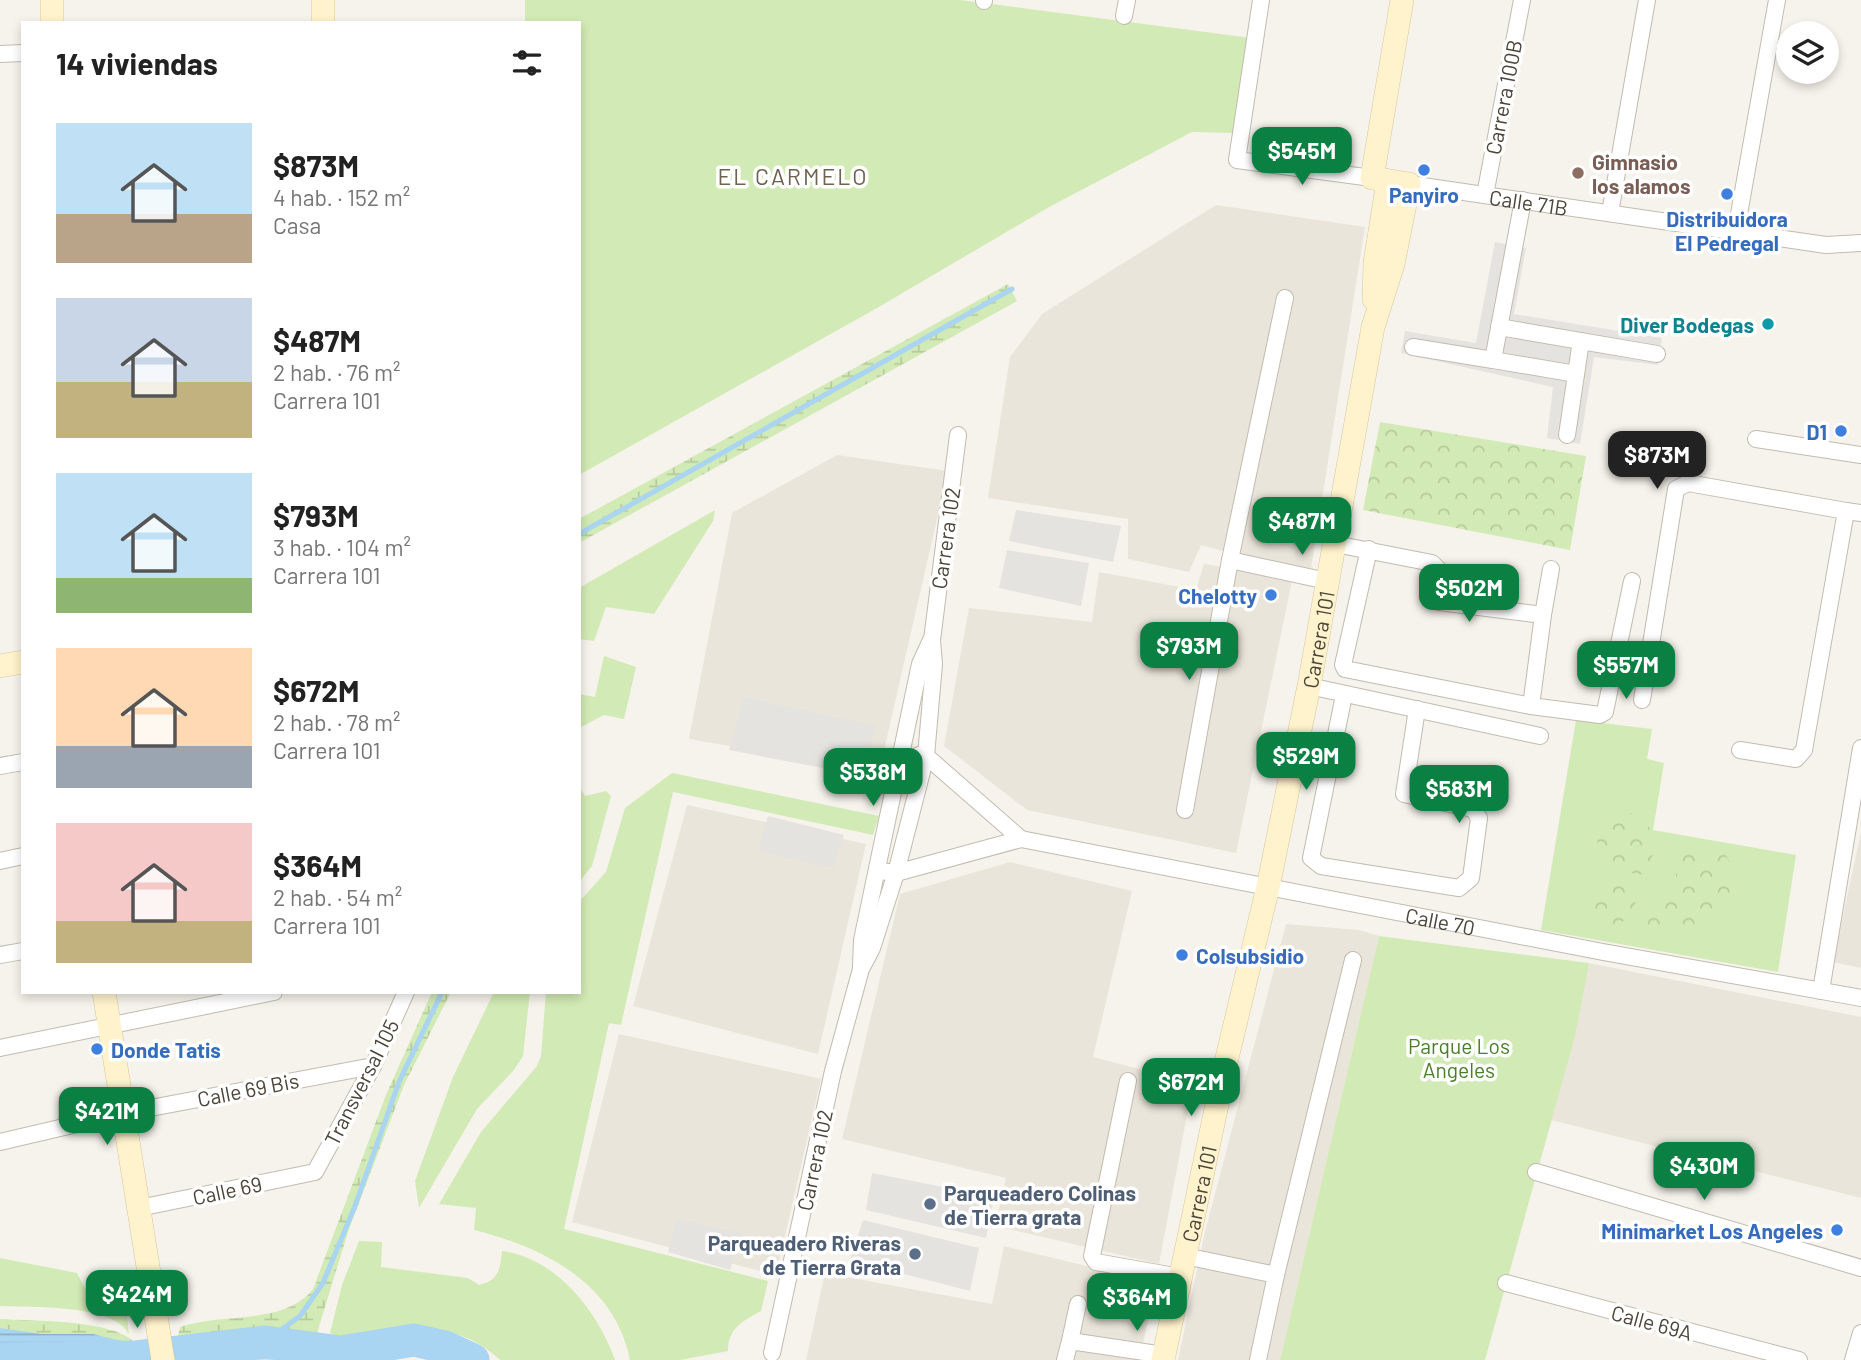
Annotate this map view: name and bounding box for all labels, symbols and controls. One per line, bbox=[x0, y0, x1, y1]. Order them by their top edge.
map controls bbox=[1776, 21, 1839, 84]
button: layers bbox=[1776, 21, 1839, 84]
street label: Carrera 100B bbox=[1480, 37, 1526, 157]
icon: filters bbox=[508, 44, 546, 82]
text: 14 viviendas bbox=[56, 45, 218, 81]
pin: $545M bbox=[1253, 128, 1351, 187]
text: $545M bbox=[1268, 136, 1336, 164]
text: $873M bbox=[273, 147, 359, 183]
place label: Gimnasio los alamos bbox=[1592, 149, 1691, 198]
icon: home bbox=[112, 151, 196, 235]
district label: EL CARMELO bbox=[717, 162, 869, 190]
marker: Panyiro bbox=[1416, 162, 1432, 178]
marker: Gimnasio los alamos bbox=[1570, 165, 1586, 181]
place label: Panyiro bbox=[1389, 182, 1459, 207]
text: 4 hab. · 152 m² bbox=[273, 183, 410, 211]
street label: Calle 71B bbox=[1488, 183, 1570, 220]
marker: Distribuidora El Pedregal bbox=[1719, 186, 1735, 202]
place label: Distribuidora El Pedregal bbox=[1666, 206, 1788, 255]
text: Casa bbox=[273, 211, 321, 239]
place label: Diver Bodegas bbox=[1620, 312, 1754, 337]
marker: Diver Bodegas bbox=[1760, 316, 1776, 332]
text: $487M bbox=[273, 322, 361, 358]
icon: home bbox=[112, 326, 196, 410]
text: 2 hab. · 76 m² bbox=[273, 358, 400, 386]
text: Carrera 101 bbox=[273, 386, 381, 414]
place label: D1 bbox=[1807, 419, 1827, 444]
marker: D1 bbox=[1833, 423, 1849, 439]
pin: $873M bbox=[1608, 432, 1706, 491]
text: $873M bbox=[1624, 440, 1690, 468]
street label: Carrera 102 bbox=[925, 485, 965, 591]
text: $793M bbox=[273, 497, 359, 533]
pin: $487M bbox=[1253, 498, 1351, 557]
icon: home bbox=[112, 501, 196, 585]
text: $487M bbox=[1268, 506, 1336, 534]
text: 3 hab. · 104 m² bbox=[273, 533, 411, 561]
text: Carrera 101 bbox=[273, 561, 381, 589]
pin: $502M bbox=[1420, 564, 1518, 624]
text: $502M bbox=[1435, 573, 1503, 601]
place label: Chelotty bbox=[1178, 583, 1257, 608]
marker: Chelotty bbox=[1263, 587, 1279, 603]
street label: Carrera 101 bbox=[1296, 589, 1338, 690]
pin: $793M bbox=[1140, 622, 1238, 682]
text: $793M bbox=[1156, 631, 1222, 659]
pin: $557M bbox=[1577, 642, 1675, 701]
text: $557M bbox=[1593, 650, 1659, 678]
text: $672M bbox=[273, 672, 359, 708]
icon: home bbox=[112, 676, 196, 760]
text: 2 hab. · 78 m² bbox=[273, 708, 401, 736]
pin: $529M bbox=[1257, 732, 1355, 792]
text: Carrera 101 bbox=[273, 736, 381, 764]
text: $529M bbox=[1272, 741, 1340, 769]
pin: $538M bbox=[824, 748, 922, 808]
text: $538M bbox=[840, 757, 906, 785]
pin: $583M bbox=[1410, 766, 1508, 825]
text: $583M bbox=[1426, 774, 1492, 802]
text: $364M bbox=[273, 847, 362, 883]
icon: home bbox=[112, 851, 196, 935]
text: 2 hab. · 54 m² bbox=[273, 883, 402, 911]
street label: Calle 70 bbox=[1404, 901, 1477, 939]
text: Carrera 101 bbox=[273, 911, 381, 939]
place label: Colsubsidio bbox=[1196, 943, 1304, 968]
marker: Colsubsidio bbox=[1174, 947, 1190, 963]
street label: Transversal 105 bbox=[318, 1015, 404, 1149]
park label: Parque Los Angeles bbox=[1408, 1033, 1510, 1082]
place label: Donde Tatis bbox=[111, 1037, 221, 1062]
marker: Donde Tatis bbox=[89, 1041, 105, 1057]
pin: $672M bbox=[1142, 1058, 1240, 1118]
street label: Calle 69 Bis bbox=[195, 1067, 301, 1111]
text: $672M bbox=[1158, 1067, 1224, 1095]
pin: $421M bbox=[58, 1088, 156, 1147]
text: $421M bbox=[75, 1096, 139, 1124]
street label: Carrera 102 bbox=[791, 1107, 837, 1213]
pin: $430M bbox=[1655, 1142, 1753, 1202]
street label: Carrera 101 bbox=[1176, 1143, 1221, 1244]
text: $430M bbox=[1669, 1151, 1739, 1179]
street label: Calle 69 bbox=[190, 1170, 264, 1210]
place label: Parqueadero Colinas de Tierra grata bbox=[944, 1180, 1136, 1229]
marker: Parqueadero Colinas de Tierra grata bbox=[922, 1196, 938, 1212]
place label: Minimarket Los Angeles bbox=[1601, 1218, 1823, 1243]
marker: Minimarket Los Angeles bbox=[1829, 1222, 1845, 1238]
place label: Parqueadero Riveras de Tierra Grata bbox=[708, 1230, 901, 1279]
marker: Parqueadero Riveras de Tierra Grata bbox=[907, 1246, 923, 1262]
pin: $424M bbox=[88, 1270, 186, 1330]
pin: $364M bbox=[1088, 1274, 1186, 1333]
text: $424M bbox=[102, 1279, 172, 1307]
text: $364M bbox=[1103, 1282, 1171, 1310]
street label: Calle 69A bbox=[1609, 1299, 1696, 1345]

